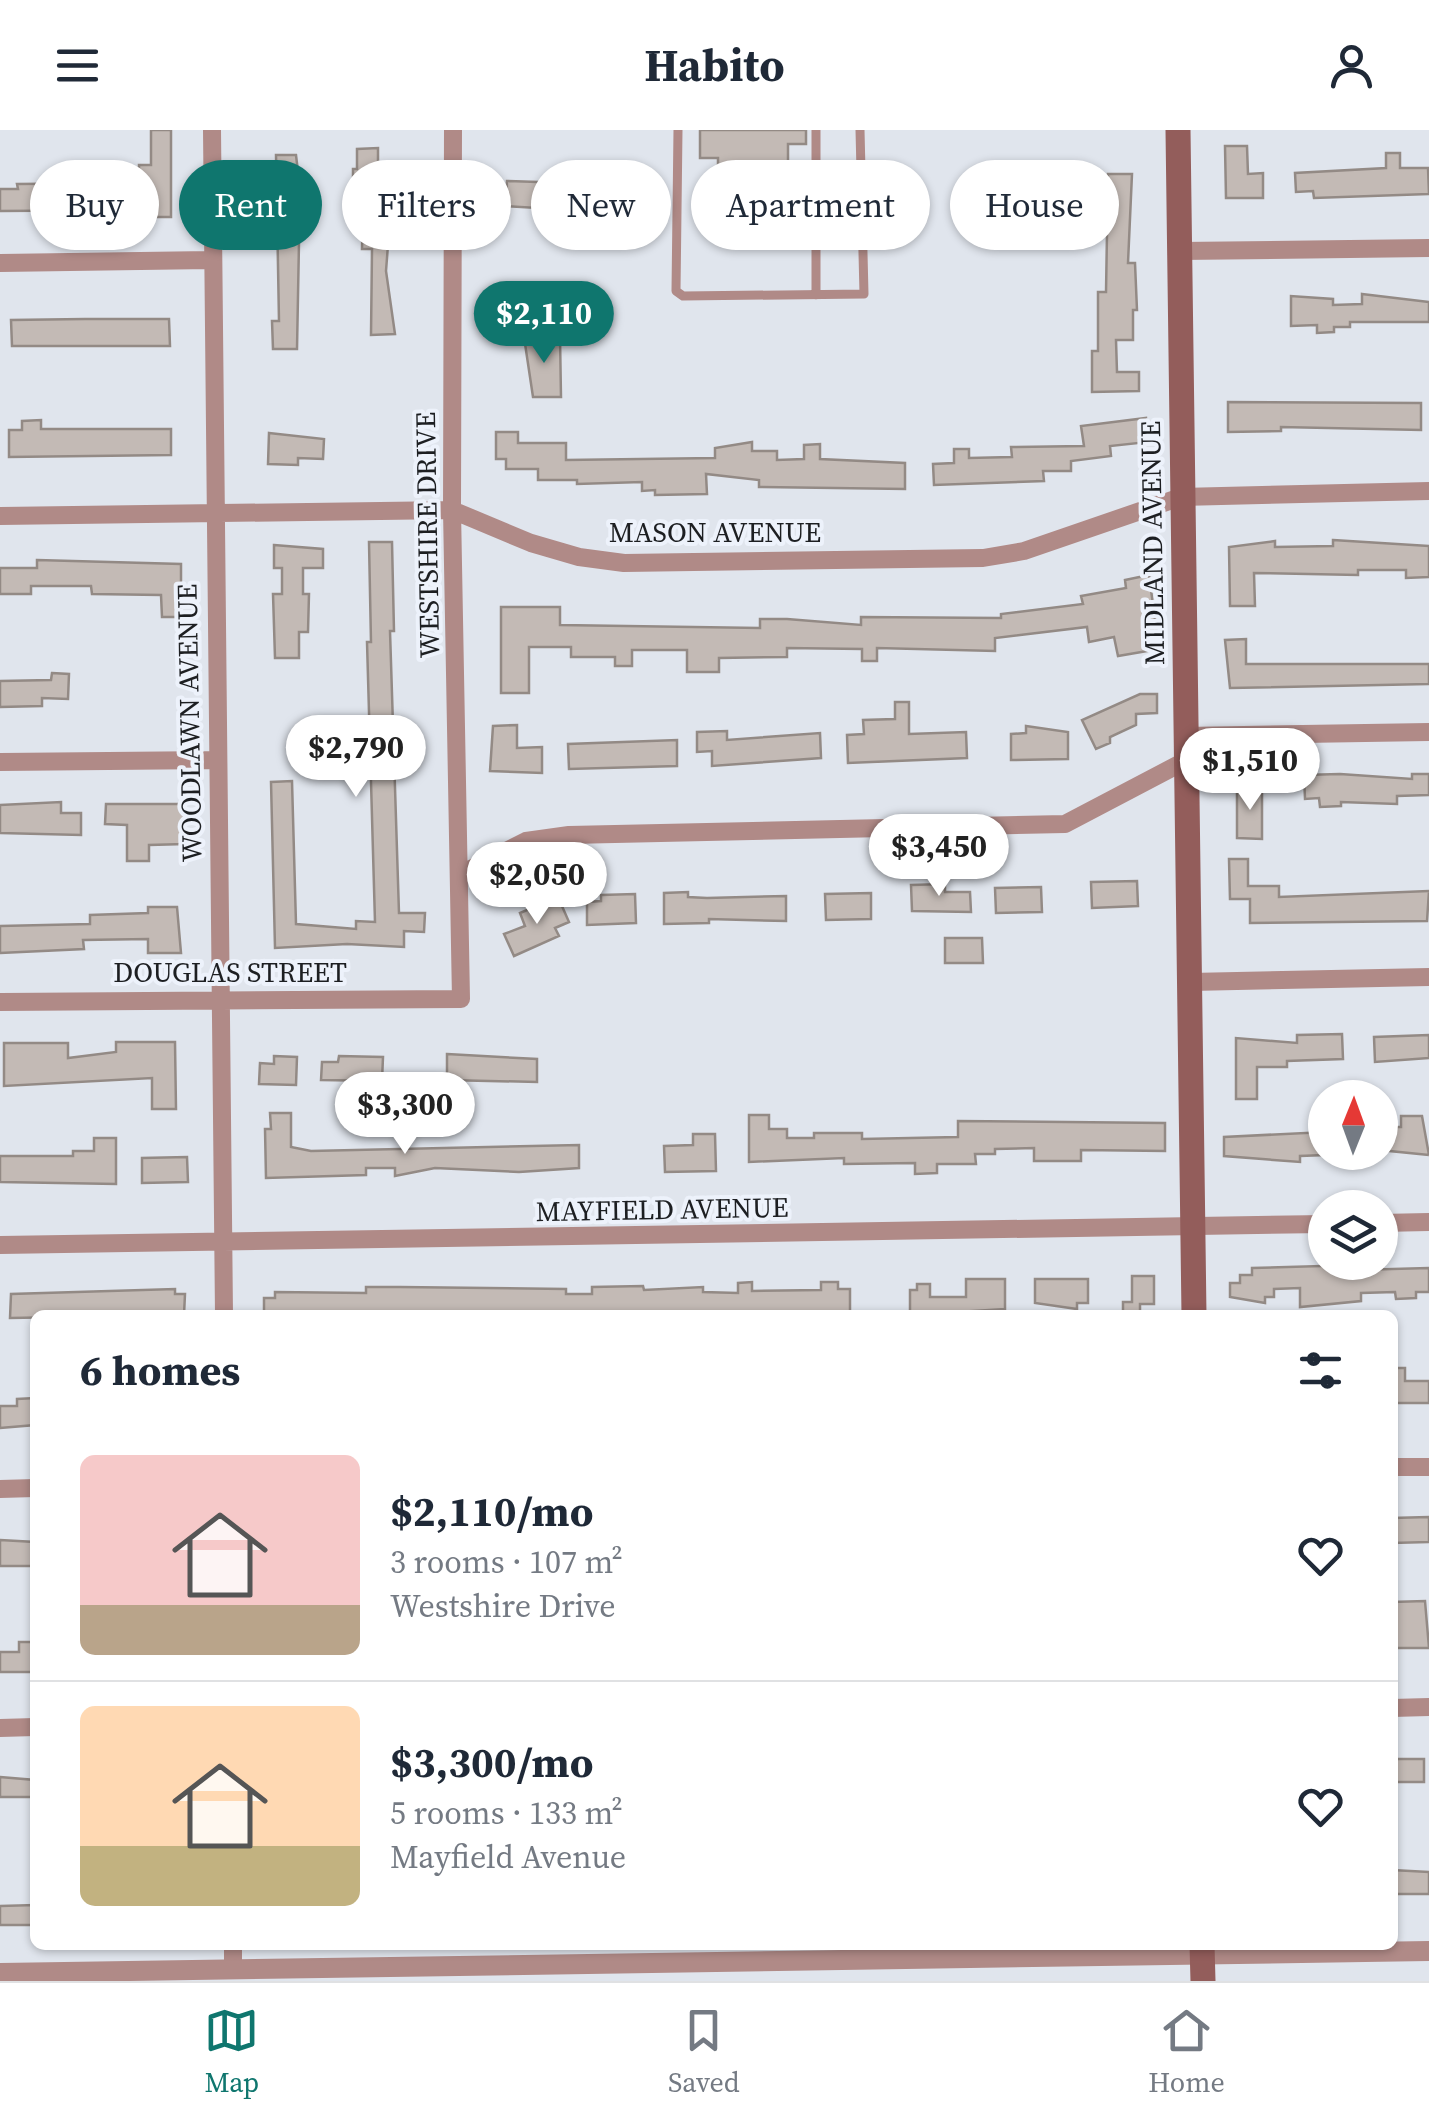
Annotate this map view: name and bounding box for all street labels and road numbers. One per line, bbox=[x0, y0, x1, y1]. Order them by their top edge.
street label: WESTSHIRE DRIVE bbox=[406, 412, 448, 658]
street label: MIDLAND AVENUE bbox=[1131, 420, 1173, 666]
street label: MASON AVENUE bbox=[609, 513, 821, 551]
street label: WOODLAWN AVENUE bbox=[168, 584, 210, 862]
street label: DOUGLAS STREET bbox=[113, 953, 347, 991]
street label: MAYFIELD AVENUE bbox=[535, 1188, 789, 1230]

